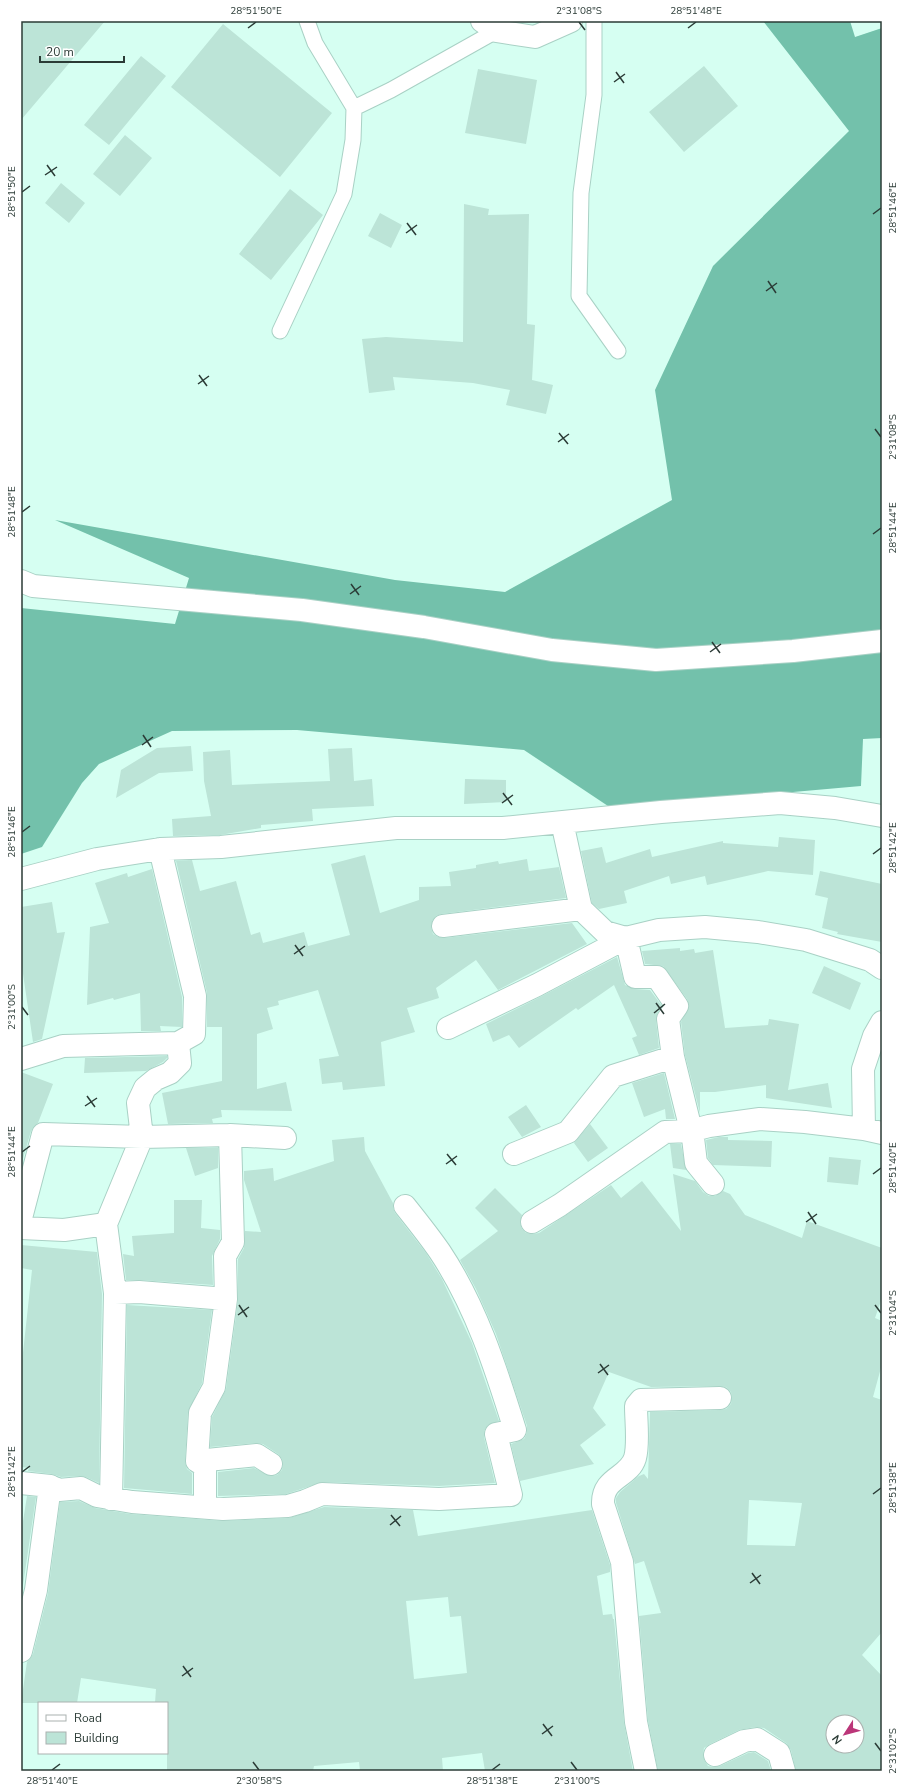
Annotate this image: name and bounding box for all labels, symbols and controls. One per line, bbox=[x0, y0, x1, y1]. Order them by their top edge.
text: 28°51'50"E bbox=[230, 4, 282, 18]
text: 2°31'08"S bbox=[556, 4, 602, 18]
text: 28°51'48"E bbox=[670, 4, 722, 18]
scale bar bbox=[40, 38, 124, 64]
text: 20 m bbox=[46, 44, 74, 60]
text: 28°51'50"E bbox=[5, 166, 19, 218]
text: 28°51'46"E bbox=[886, 182, 900, 234]
text: 2°31'08"S bbox=[886, 414, 900, 460]
text: 28°51'48"E bbox=[5, 486, 19, 538]
text: 28°51'44"E bbox=[886, 502, 900, 554]
text: 28°51'46"E bbox=[5, 806, 19, 858]
text: 28°51'42"E bbox=[886, 822, 900, 874]
text: 2°31'00"S bbox=[5, 984, 19, 1030]
text: 28°51'44"E bbox=[5, 1126, 19, 1178]
text: 28°51'40"E bbox=[886, 1142, 900, 1194]
text: 2°31'04"S bbox=[886, 1290, 900, 1336]
text: 28°51'42"E bbox=[5, 1446, 19, 1498]
text: 28°51'38"E bbox=[886, 1462, 900, 1514]
legend bbox=[38, 1702, 168, 1754]
text: Road bbox=[74, 1710, 102, 1726]
north arrow bbox=[825, 1714, 865, 1754]
text: 2°31'02"S bbox=[886, 1728, 900, 1774]
text: Building bbox=[74, 1730, 119, 1746]
text: N bbox=[829, 1732, 846, 1747]
text: 28°51'40"E bbox=[26, 1774, 78, 1788]
text: 2°30'58"S bbox=[236, 1774, 282, 1788]
text: 28°51'38"E bbox=[466, 1774, 518, 1788]
text: 2°31'00"S bbox=[554, 1774, 600, 1788]

